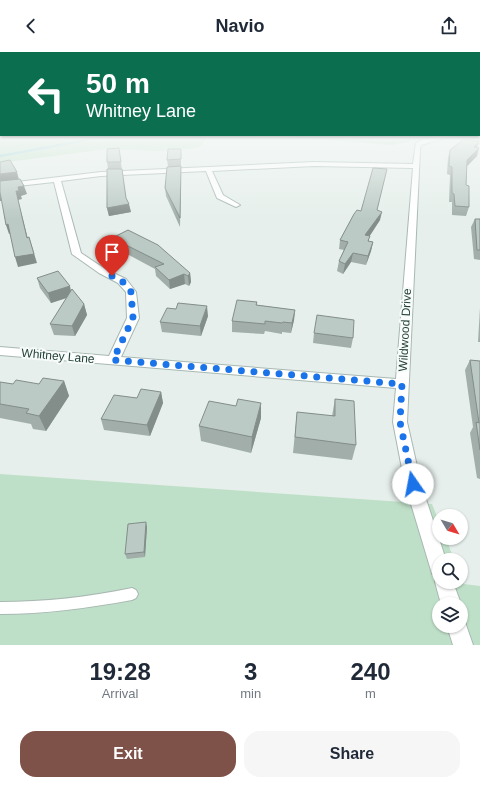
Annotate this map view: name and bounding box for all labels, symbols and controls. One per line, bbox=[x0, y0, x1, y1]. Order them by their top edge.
icon: back bbox=[20, 15, 42, 37]
icon: share bbox=[438, 15, 460, 37]
text: Navio bbox=[215, 16, 265, 36]
icon: left bbox=[20, 68, 72, 120]
text: 50 m bbox=[86, 68, 150, 99]
text: Whitney Lane bbox=[86, 101, 196, 121]
pin bbox=[95, 235, 129, 276]
icon: arrive bbox=[101, 241, 123, 263]
street label: Wildwood Drive bbox=[396, 288, 414, 372]
street label: Whitney Lane bbox=[21, 346, 95, 366]
position arrow bbox=[392, 463, 434, 505]
north arrow bbox=[432, 509, 468, 545]
map controls bbox=[432, 509, 468, 633]
button: search bbox=[432, 553, 468, 589]
button: layers bbox=[432, 597, 468, 633]
text: 19:28 bbox=[89, 658, 151, 685]
text: 3 bbox=[244, 658, 257, 685]
text: 240 bbox=[351, 658, 391, 685]
text: Arrival bbox=[102, 686, 139, 701]
text: min bbox=[240, 686, 261, 701]
text: m bbox=[365, 686, 376, 701]
button: Exit bbox=[20, 731, 236, 777]
button: Share bbox=[244, 731, 460, 777]

